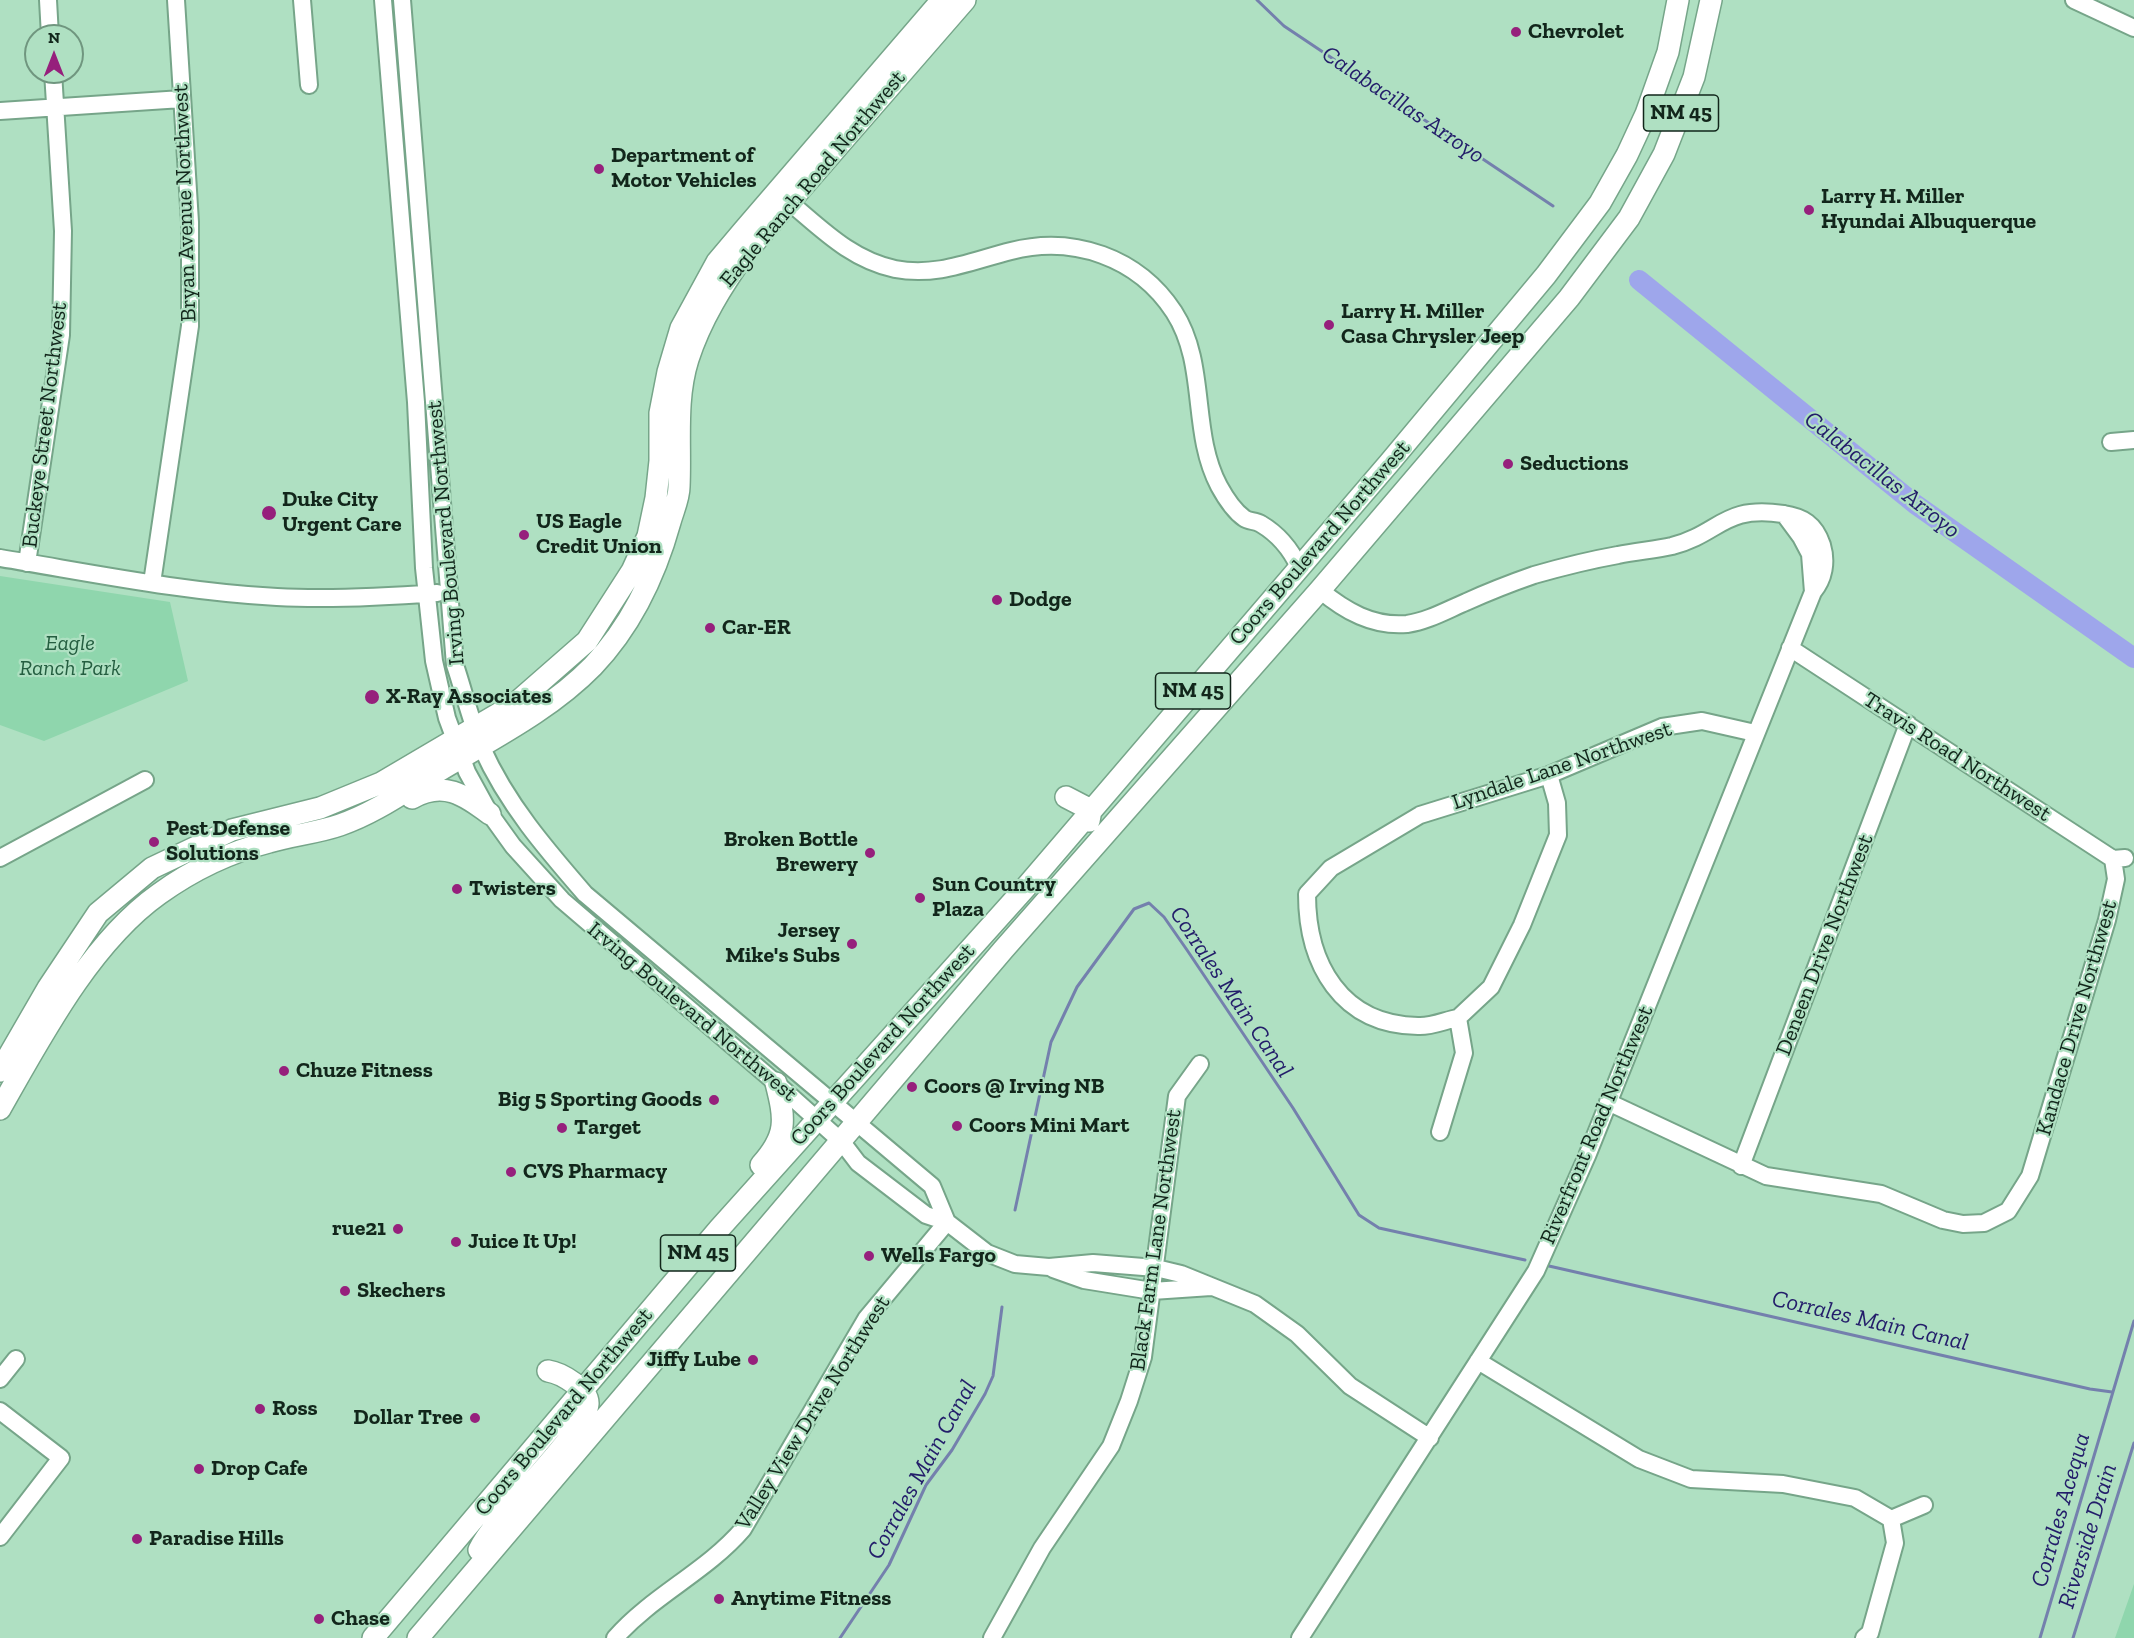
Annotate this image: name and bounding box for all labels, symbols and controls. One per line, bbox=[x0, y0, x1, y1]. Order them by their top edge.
place label: Chevrolet bbox=[1528, 19, 1624, 45]
north arrow bbox=[24, 24, 84, 84]
marker: Chevrolet bbox=[1509, 25, 1523, 39]
text: N bbox=[48, 28, 60, 47]
water label: Calabacillas Arroyo bbox=[1316, 40, 1490, 170]
street label: Eagle Ranch Road Northwest bbox=[715, 65, 911, 293]
street label: Bryan Avenue Northwest bbox=[168, 84, 202, 322]
road number: NM 45 bbox=[1644, 95, 1718, 131]
place label: Department of Motor Vehicles bbox=[611, 143, 757, 194]
marker: Department of Motor Vehicles bbox=[592, 162, 606, 176]
place label: Larry H. Miller Hyundai Albuquerque bbox=[1821, 184, 2036, 236]
marker: Larry H. Miller Hyundai Albuquerque bbox=[1802, 203, 1816, 217]
place label: Larry H. Miller Casa Chrysler Jeep bbox=[1341, 299, 1524, 350]
street label: Buckeye Street Northwest bbox=[17, 301, 73, 549]
marker: Larry H. Miller Casa Chrysler Jeep bbox=[1322, 318, 1336, 332]
street label: Irving Boulevard Northwest bbox=[421, 400, 471, 666]
water label: Calabacillas Arroyo bbox=[1798, 405, 1966, 545]
street label: Coors Boulevard Northwest bbox=[1224, 435, 1416, 651]
place label: Seductions bbox=[1520, 451, 1629, 477]
marker: Seductions bbox=[1501, 457, 1515, 471]
place label: Duke City Urgent Care bbox=[282, 487, 402, 538]
marker: Duke City Urgent Care bbox=[260, 504, 278, 522]
place label: US Eagle Credit Union bbox=[536, 509, 662, 560]
marker: US Eagle Credit Union bbox=[517, 528, 531, 542]
place label: Dodge bbox=[1009, 587, 1072, 613]
marker: Dodge bbox=[990, 593, 1004, 607]
place label: Car-ER bbox=[722, 615, 791, 641]
marker: Car-ER bbox=[703, 621, 717, 635]
park label: Eagle Ranch Park bbox=[19, 631, 121, 682]
road number: NM 45 bbox=[1156, 673, 1230, 709]
place label: X-Ray Associates bbox=[386, 684, 551, 710]
street label: Travis Road Northwest bbox=[1858, 687, 2056, 827]
marker: X-Ray Associates bbox=[363, 688, 381, 706]
street label: Lyndale Lane Northwest bbox=[1449, 716, 1675, 816]
place label: Pest Defense Solutions bbox=[166, 816, 290, 867]
place label: Broken Bottle Brewery bbox=[724, 827, 858, 878]
street label: Deneen Drive Northwest bbox=[1771, 831, 1879, 1059]
marker: Pest Defense Solutions bbox=[147, 835, 161, 849]
marker: Broken Bottle Brewery bbox=[863, 846, 877, 860]
place label: Sun Country Plaza bbox=[932, 872, 1056, 924]
place label: Twisters bbox=[469, 876, 556, 902]
marker: Twisters bbox=[450, 882, 464, 896]
marker: Sun Country Plaza bbox=[913, 891, 927, 905]
street label: Kandace Drive Northwest bbox=[2031, 897, 2123, 1139]
water label: Corrales Main Canal bbox=[1163, 901, 1299, 1083]
street label: Irving Boulevard Northwest bbox=[582, 917, 802, 1107]
place label: Jersey Mike's Subs bbox=[725, 918, 840, 969]
marker: Jersey Mike's Subs bbox=[845, 937, 859, 951]
street label: Coors Boulevard Northwest bbox=[785, 939, 981, 1151]
street label: Riverfront Road Northwest bbox=[1535, 1002, 1659, 1248]
place label: Chuze Fitness bbox=[296, 1058, 433, 1084]
marker: Chuze Fitness bbox=[277, 1064, 291, 1078]
place label: Coors @ Irving NB bbox=[924, 1074, 1104, 1100]
marker: Coors @ Irving NB bbox=[905, 1080, 919, 1094]
place label: Big 5 Sporting Goods bbox=[498, 1087, 702, 1113]
marker: Big 5 Sporting Goods bbox=[707, 1093, 721, 1107]
street label: Black Farm Lane Northwest bbox=[1125, 1108, 1187, 1372]
place label: Coors Mini Mart bbox=[969, 1113, 1129, 1139]
place label: Target bbox=[574, 1115, 641, 1141]
marker: Coors Mini Mart bbox=[950, 1119, 964, 1133]
marker: Target bbox=[555, 1121, 569, 1135]
place label: CVS Pharmacy bbox=[523, 1159, 667, 1185]
marker: CVS Pharmacy bbox=[504, 1165, 518, 1179]
place label: rue21 bbox=[332, 1216, 386, 1242]
marker: rue21 bbox=[391, 1222, 405, 1236]
place label: Juice It Up! bbox=[468, 1229, 577, 1255]
marker: Juice It Up! bbox=[449, 1235, 463, 1249]
road number: NM 45 bbox=[660, 1235, 736, 1271]
place label: Wells Fargo bbox=[881, 1243, 996, 1269]
marker: Wells Fargo bbox=[862, 1249, 876, 1263]
place label: Skechers bbox=[357, 1278, 446, 1304]
marker: Skechers bbox=[338, 1284, 352, 1298]
water label: Corrales Main Canal bbox=[1769, 1284, 1971, 1358]
street label: Valley View Drive Northwest bbox=[730, 1291, 896, 1535]
street label: Coors Boulevard Northwest bbox=[469, 1303, 659, 1521]
place label: Jiffy Lube bbox=[646, 1347, 741, 1373]
marker: Jiffy Lube bbox=[746, 1353, 760, 1367]
water label: Corrales Main Canal bbox=[861, 1375, 983, 1565]
place label: Ross bbox=[272, 1396, 318, 1422]
marker: Ross bbox=[253, 1402, 267, 1416]
place label: Dollar Tree bbox=[353, 1405, 463, 1431]
marker: Dollar Tree bbox=[468, 1411, 482, 1425]
water label: Corrales Acequa bbox=[2025, 1429, 2097, 1591]
place label: Drop Cafe bbox=[211, 1456, 308, 1482]
water label: Riverside Drain bbox=[2052, 1460, 2124, 1612]
marker: Drop Cafe bbox=[192, 1462, 206, 1476]
place label: Paradise Hills bbox=[149, 1526, 284, 1552]
marker: Paradise Hills bbox=[130, 1532, 144, 1546]
place label: Anytime Fitness bbox=[731, 1586, 891, 1612]
marker: Anytime Fitness bbox=[712, 1592, 726, 1606]
place label: Chase bbox=[331, 1606, 390, 1632]
marker: Chase bbox=[312, 1612, 326, 1626]

